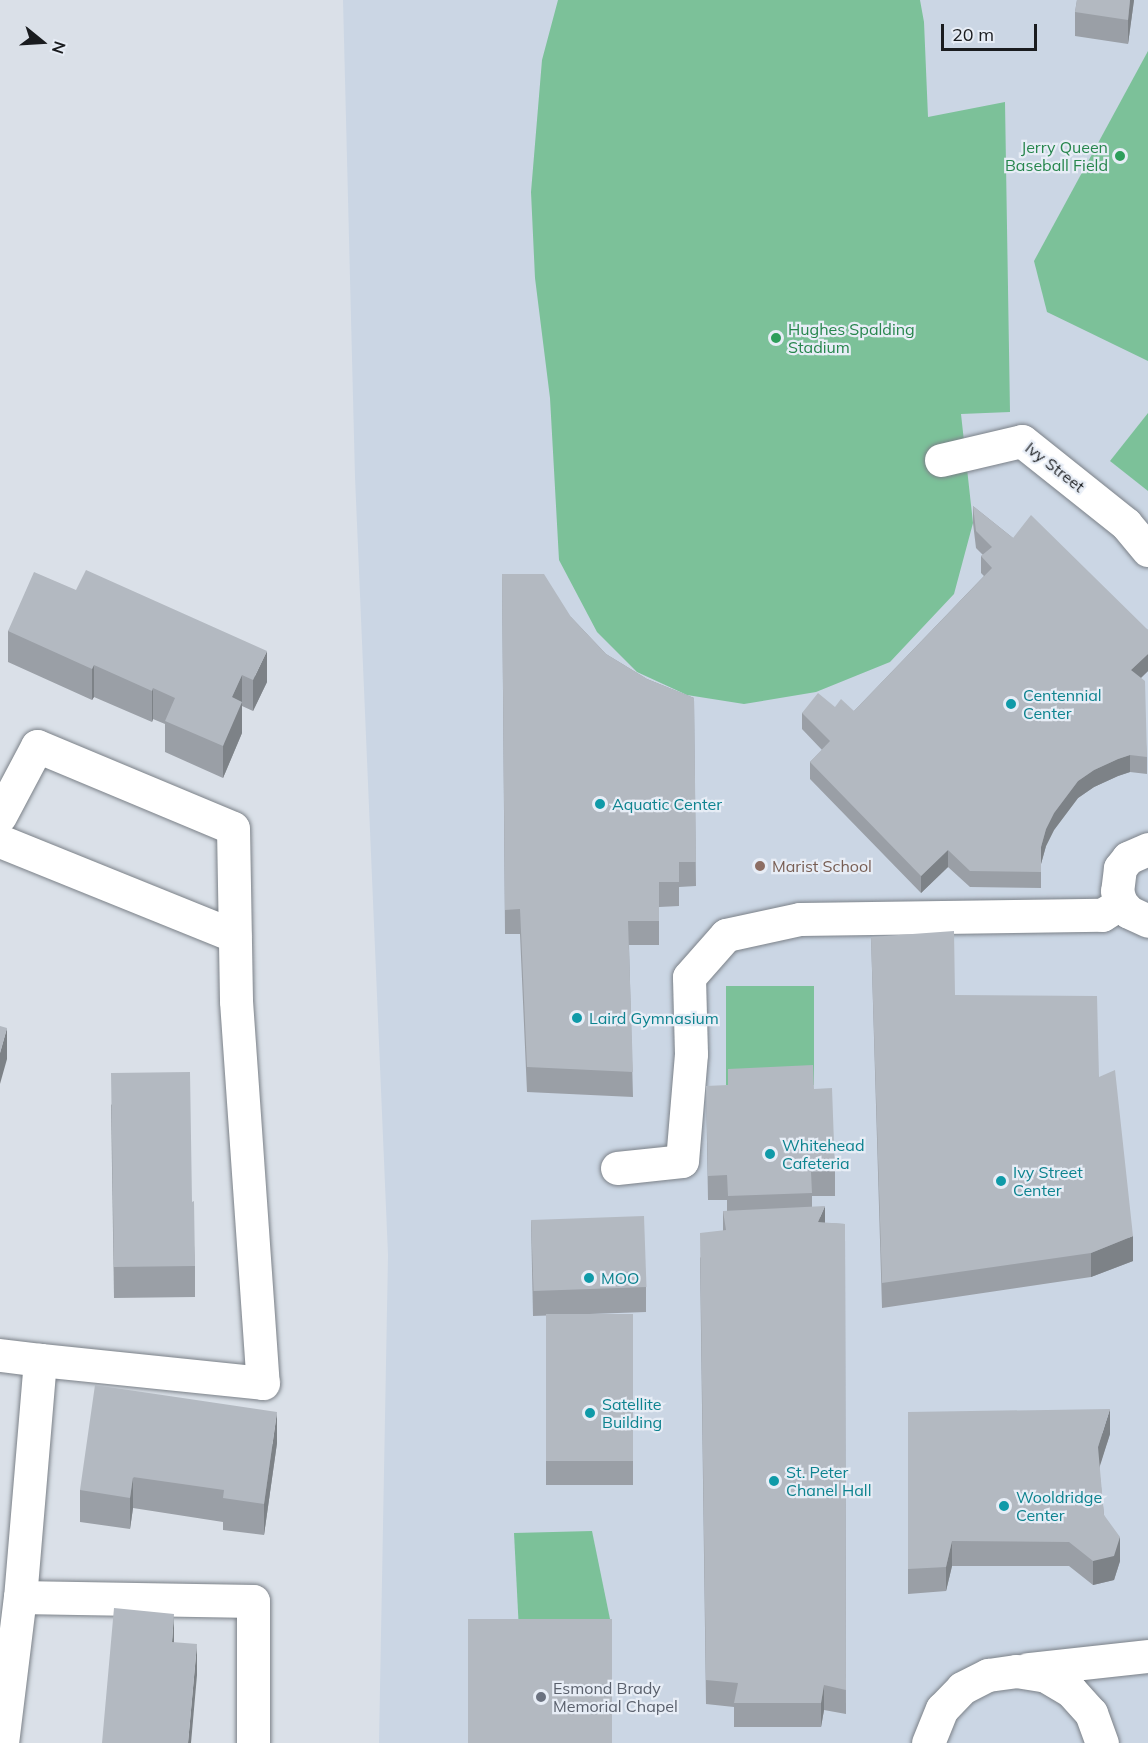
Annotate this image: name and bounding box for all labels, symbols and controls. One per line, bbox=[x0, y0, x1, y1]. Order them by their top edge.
north arrow bbox=[12, 12, 72, 72]
scale bar bbox=[944, 12, 1040, 50]
text: 20 m bbox=[952, 23, 994, 46]
text: N bbox=[48, 39, 70, 56]
place label: Jerry Queen Baseball Field bbox=[1005, 137, 1108, 175]
marker: Jerry Queen Baseball Field bbox=[1113, 149, 1127, 163]
place label: Hughes Spalding Stadium bbox=[788, 319, 915, 357]
marker: Hughes Spalding Stadium bbox=[769, 331, 783, 345]
street label: Ivy Street bbox=[1022, 438, 1088, 496]
place label: Centennial Center bbox=[1023, 685, 1102, 723]
marker: Centennial Center bbox=[1004, 697, 1018, 711]
place label: Aquatic Center bbox=[612, 794, 722, 814]
marker: Aquatic Center bbox=[593, 797, 607, 811]
place label: Marist School bbox=[772, 856, 872, 876]
marker: Marist School bbox=[753, 859, 767, 873]
place label: Laird Gymnasium bbox=[589, 1008, 719, 1028]
marker: Laird Gymnasium bbox=[570, 1011, 584, 1025]
place label: Whitehead Cafeteria bbox=[782, 1135, 864, 1173]
marker: Whitehead Cafeteria bbox=[763, 1147, 777, 1161]
place label: Ivy Street Center bbox=[1013, 1162, 1083, 1200]
marker: Ivy Street Center bbox=[994, 1174, 1008, 1188]
place label: MOO bbox=[601, 1268, 639, 1288]
marker: MOO bbox=[582, 1271, 596, 1285]
place label: Satellite Building bbox=[602, 1394, 662, 1432]
marker: Satellite Building bbox=[583, 1406, 597, 1420]
place label: St. Peter Chanel Hall bbox=[786, 1462, 871, 1500]
marker: St. Peter Chanel Hall bbox=[767, 1474, 781, 1488]
place label: Wooldridge Center bbox=[1016, 1487, 1102, 1525]
marker: Wooldridge Center bbox=[997, 1499, 1011, 1513]
place label: Esmond Brady Memorial Chapel bbox=[553, 1678, 678, 1716]
marker: Esmond Brady Memorial Chapel bbox=[534, 1690, 548, 1704]

